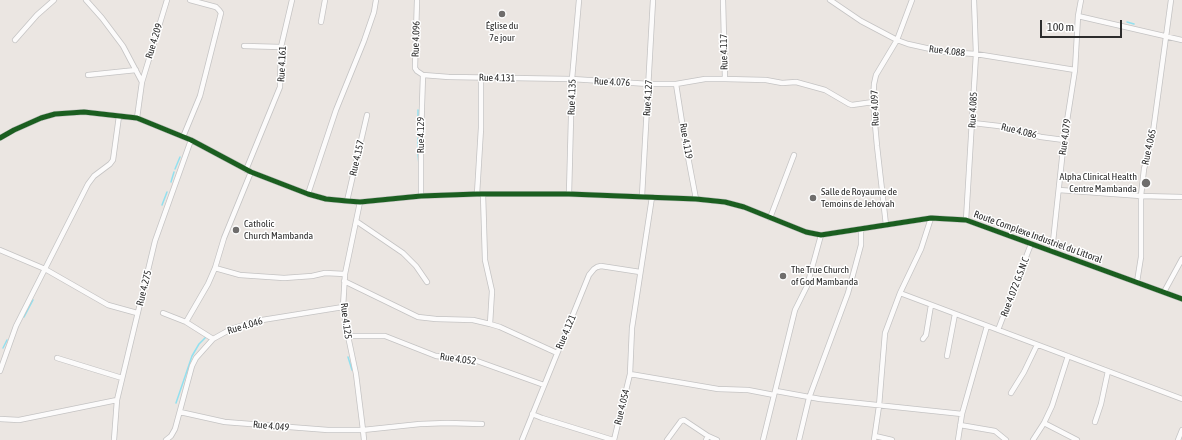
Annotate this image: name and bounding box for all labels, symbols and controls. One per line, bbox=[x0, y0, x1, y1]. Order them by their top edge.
marker: Église du 7e jour bbox=[497, 9, 507, 19]
scale bar bbox=[1042, 12, 1124, 38]
place label: Église du 7e jour bbox=[486, 20, 518, 44]
text: 100 m bbox=[1047, 20, 1074, 34]
street label: Rue 4.096 bbox=[409, 21, 423, 57]
street label: Rue 4.209 bbox=[143, 22, 165, 60]
street label: Rue 4.117 bbox=[718, 34, 730, 70]
street label: Rue 4.088 bbox=[928, 43, 966, 59]
street label: Rue 4.161 bbox=[275, 46, 289, 82]
street label: Rue 4.131 bbox=[479, 72, 515, 84]
street label: Rue 4.076 bbox=[594, 75, 630, 89]
street label: Rue 4.135 bbox=[565, 79, 579, 115]
street label: Rue 4.127 bbox=[641, 79, 655, 117]
street label: Rue 4.097 bbox=[868, 90, 882, 126]
street label: Rue 4.085 bbox=[966, 92, 980, 128]
street label: Rue 4.129 bbox=[415, 117, 427, 153]
street label: Rue 4.079 bbox=[1057, 118, 1073, 156]
street label: Rue 4.086 bbox=[1000, 121, 1038, 141]
street label: Rue 4.119 bbox=[677, 122, 695, 160]
street label: Rue 4.065 bbox=[1139, 128, 1159, 166]
street label: Rue 4.157 bbox=[347, 139, 367, 177]
place label: Alpha Clinical Health Centre Mambanda bbox=[1059, 171, 1137, 194]
marker: Alpha Clinical Health Centre Mambanda bbox=[1140, 177, 1152, 189]
place label: Salle de Royaume de Temoins de Jehovah bbox=[821, 186, 897, 210]
marker: Salle de Royaume de Temoins de Jehovah bbox=[808, 193, 818, 203]
street label: Route Complexe Industriel du Littoral bbox=[972, 208, 1104, 266]
place label: Catholic Church Mambanda bbox=[244, 218, 313, 242]
marker: Catholic Church Mambanda bbox=[231, 225, 241, 235]
street label: Rue 4.072 G.S.N.C bbox=[998, 255, 1032, 319]
place label: The True Church of God Mambanda bbox=[791, 264, 858, 288]
street label: Rue 4.275 bbox=[134, 269, 154, 307]
marker: The True Church of God Mambanda bbox=[778, 271, 788, 281]
street label: Rue 4.125 bbox=[338, 302, 354, 340]
street label: Rue 4.121 bbox=[553, 313, 579, 351]
street label: Rue 4.046 bbox=[226, 315, 264, 337]
street label: Rue 4.052 bbox=[439, 351, 477, 367]
street label: Rue 4.054 bbox=[612, 388, 632, 426]
street label: Rue 4.049 bbox=[252, 418, 290, 434]

